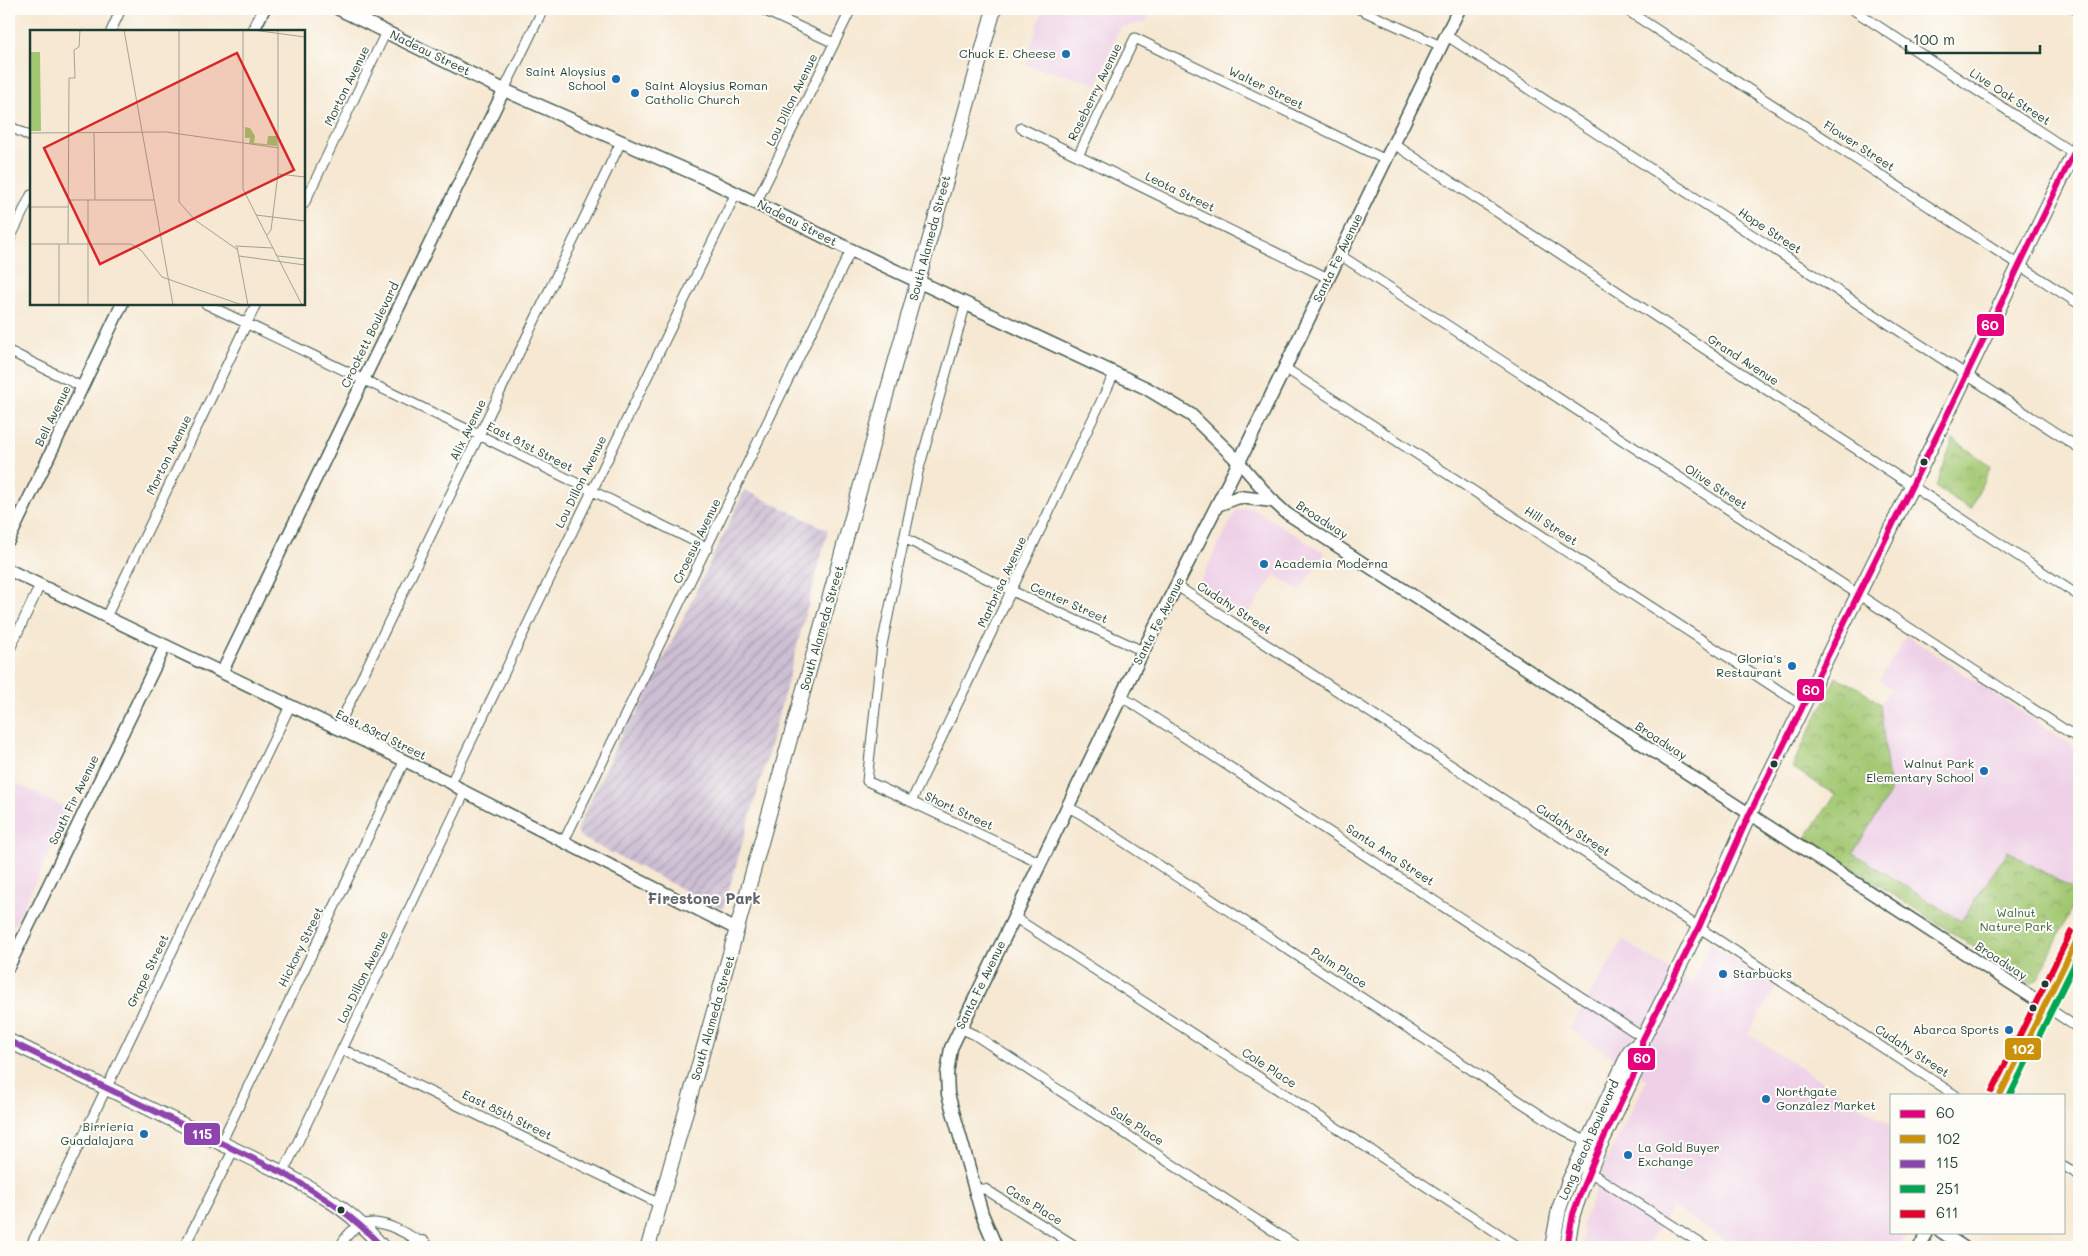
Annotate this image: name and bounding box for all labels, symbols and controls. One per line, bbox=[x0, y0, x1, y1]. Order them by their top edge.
scale bar bbox=[1906, 22, 2039, 54]
street label: Nadeau Street bbox=[388, 26, 473, 78]
text: 100 m bbox=[1913, 29, 1955, 49]
inset map bbox=[30, 30, 305, 305]
street label: Roseberry Avenue bbox=[1063, 40, 1125, 143]
street label: Morton Avenue bbox=[320, 43, 372, 128]
place label: Chuck E. Cheese bbox=[959, 45, 1056, 61]
marker: Chuck E. Cheese bbox=[1060, 48, 1072, 60]
street label: Lou Dillon Avenue bbox=[762, 51, 820, 148]
street label: Walter Street bbox=[1226, 62, 1307, 112]
place label: Saint Aloysius School bbox=[526, 63, 606, 93]
street label: Live Oak Street bbox=[1967, 64, 2054, 128]
marker: Saint Aloysius School bbox=[610, 73, 622, 85]
place label: Saint Aloysius Roman Catholic Church bbox=[645, 77, 768, 107]
marker: Saint Aloysius Roman Catholic Church bbox=[629, 87, 641, 99]
street label: Flower Street bbox=[1821, 116, 1898, 174]
street label: Leota Street bbox=[1143, 167, 1218, 215]
street label: South Alameda Street bbox=[905, 173, 953, 302]
street label: Nadeau Street bbox=[755, 195, 840, 249]
street label: Hope Street bbox=[1736, 204, 1805, 257]
street label: Santa Fe Avenue bbox=[1309, 210, 1366, 305]
street label: Crockett Boulevard bbox=[336, 279, 402, 390]
line badge: 60 bbox=[1976, 313, 2005, 337]
text: 60 bbox=[1981, 315, 1999, 334]
street label: Grand Avenue bbox=[1705, 330, 1782, 388]
street label: Bell Avenue bbox=[30, 382, 74, 449]
street label: Alix Avenue bbox=[445, 396, 489, 463]
street label: Morton Avenue bbox=[142, 412, 194, 497]
street label: East 81st Street bbox=[484, 417, 576, 475]
street label: Lou Dillon Avenue bbox=[551, 433, 609, 530]
unlabelled marker bbox=[1919, 457, 1929, 467]
street label: Olive Street bbox=[1682, 460, 1751, 512]
street label: Croesus Avenue bbox=[669, 495, 724, 586]
street label: Broadway bbox=[1294, 496, 1352, 542]
street label: Hill Street bbox=[1522, 502, 1581, 548]
street label: Marbrisa Avenue bbox=[973, 533, 1029, 630]
place label: Academia Moderna bbox=[1274, 555, 1388, 571]
marker: Academia Moderna bbox=[1258, 558, 1270, 570]
street label: South Alameda Street bbox=[796, 563, 847, 692]
street label: Santa Fe Avenue bbox=[1129, 574, 1187, 667]
street label: Cudahy Street bbox=[1194, 577, 1275, 637]
street label: Center Street bbox=[1028, 578, 1111, 626]
place label: Gloria's Restaurant bbox=[1716, 650, 1782, 680]
marker: Gloria's Restaurant bbox=[1786, 660, 1798, 672]
line badge: 60 bbox=[1796, 678, 1825, 702]
text: 60 bbox=[1802, 680, 1820, 699]
street label: East 83rd Street bbox=[333, 705, 430, 763]
street label: Broadway bbox=[1633, 717, 1691, 763]
street label: South Fir Avenue bbox=[44, 752, 102, 847]
place label: Walnut Park Elementary School bbox=[1866, 755, 1974, 785]
unlabelled marker bbox=[1769, 759, 1779, 769]
marker: Walnut Park Elementary School bbox=[1978, 765, 1990, 777]
street label: Short Street bbox=[923, 787, 996, 833]
street label: Cudahy Street bbox=[1533, 799, 1614, 859]
street label: Santa Ana Street bbox=[1343, 820, 1438, 889]
district label: Firestone Park bbox=[647, 888, 761, 908]
street label: Hickory Street bbox=[274, 904, 326, 989]
park label: Walnut Nature Park bbox=[1980, 904, 2052, 934]
street label: Lou Dillon Avenue bbox=[333, 928, 391, 1025]
street label: Grape Street bbox=[123, 931, 172, 1010]
street label: Santa Fe Avenue bbox=[952, 937, 1009, 1032]
street label: Broadway bbox=[1973, 937, 2031, 983]
street label: Palm Place bbox=[1309, 943, 1371, 991]
street label: South Alameda Street bbox=[687, 953, 738, 1082]
place label: Starbucks bbox=[1733, 965, 1792, 981]
marker: Starbucks bbox=[1717, 968, 1729, 980]
unlabelled marker bbox=[2040, 979, 2050, 989]
unlabelled marker bbox=[2028, 1003, 2038, 1013]
street label: Cudahy Street bbox=[1872, 1020, 1953, 1080]
place label: Abarca Sports bbox=[1913, 1021, 1999, 1037]
marker: Abarca Sports bbox=[2003, 1024, 2015, 1036]
line badge: 102 bbox=[2004, 1037, 2042, 1061]
text: 102 bbox=[2011, 1039, 2035, 1058]
street label: Cole Place bbox=[1239, 1043, 1300, 1091]
line badge: 60 bbox=[1627, 1047, 1656, 1071]
text: 60 bbox=[1633, 1048, 1651, 1067]
street label: Long Beach Boulevard bbox=[1554, 1077, 1622, 1202]
place label: Northgate González Market bbox=[1776, 1083, 1876, 1113]
street label: East 85th Street bbox=[460, 1086, 555, 1143]
marker: Northgate González Market bbox=[1760, 1093, 1772, 1105]
legend bbox=[1890, 1094, 2066, 1234]
street label: Sale Place bbox=[1108, 1102, 1167, 1148]
text: 60 bbox=[1936, 1102, 1954, 1122]
place label: Birrieria Guadalajara bbox=[60, 1118, 134, 1148]
line badge: 115 bbox=[183, 1122, 221, 1146]
text: 115 bbox=[192, 1124, 212, 1143]
marker: Birrieria Guadalajara bbox=[138, 1128, 150, 1140]
text: 102 bbox=[1936, 1128, 1960, 1148]
place label: La Gold Buyer Exchange bbox=[1638, 1139, 1720, 1169]
marker: La Gold Buyer Exchange bbox=[1622, 1149, 1634, 1161]
text: 115 bbox=[1936, 1152, 1958, 1172]
text: 251 bbox=[1936, 1178, 1960, 1198]
street label: Cass Place bbox=[1003, 1180, 1066, 1228]
text: 611 bbox=[1936, 1202, 1958, 1222]
unlabelled marker bbox=[336, 1205, 346, 1215]

